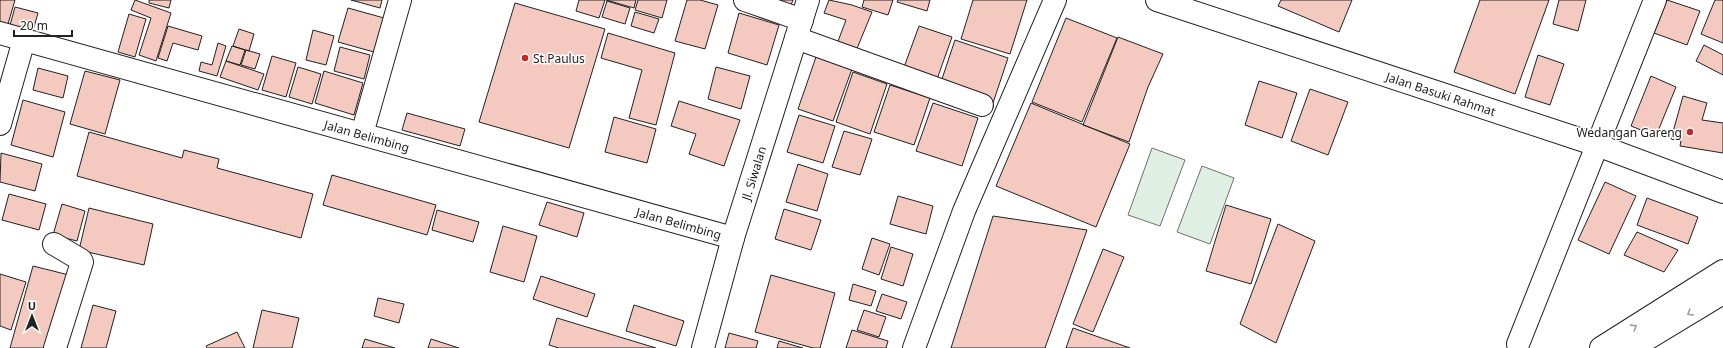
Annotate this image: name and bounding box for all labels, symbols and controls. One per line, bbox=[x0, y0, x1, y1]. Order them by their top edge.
scale bar bbox=[14, 12, 72, 38]
text: 20 m bbox=[20, 17, 48, 34]
place label: St.Paulus bbox=[533, 50, 585, 67]
marker: St.Paulus bbox=[520, 53, 530, 63]
street label: Jalan Basuki Rahmat bbox=[1383, 67, 1499, 120]
street label: Jalan Belimbing bbox=[321, 115, 411, 156]
place label: Wedangan Gareng bbox=[1576, 124, 1682, 141]
marker: Wedangan Gareng bbox=[1685, 127, 1695, 137]
street label: Jl. Siwalan bbox=[737, 144, 770, 203]
street label: Jalan Belimbing bbox=[633, 203, 723, 243]
north arrow bbox=[12, 296, 52, 336]
text: U bbox=[28, 298, 36, 313]
one-way arrow bbox=[1687, 308, 1694, 315]
one-way arrow bbox=[1630, 324, 1637, 332]

